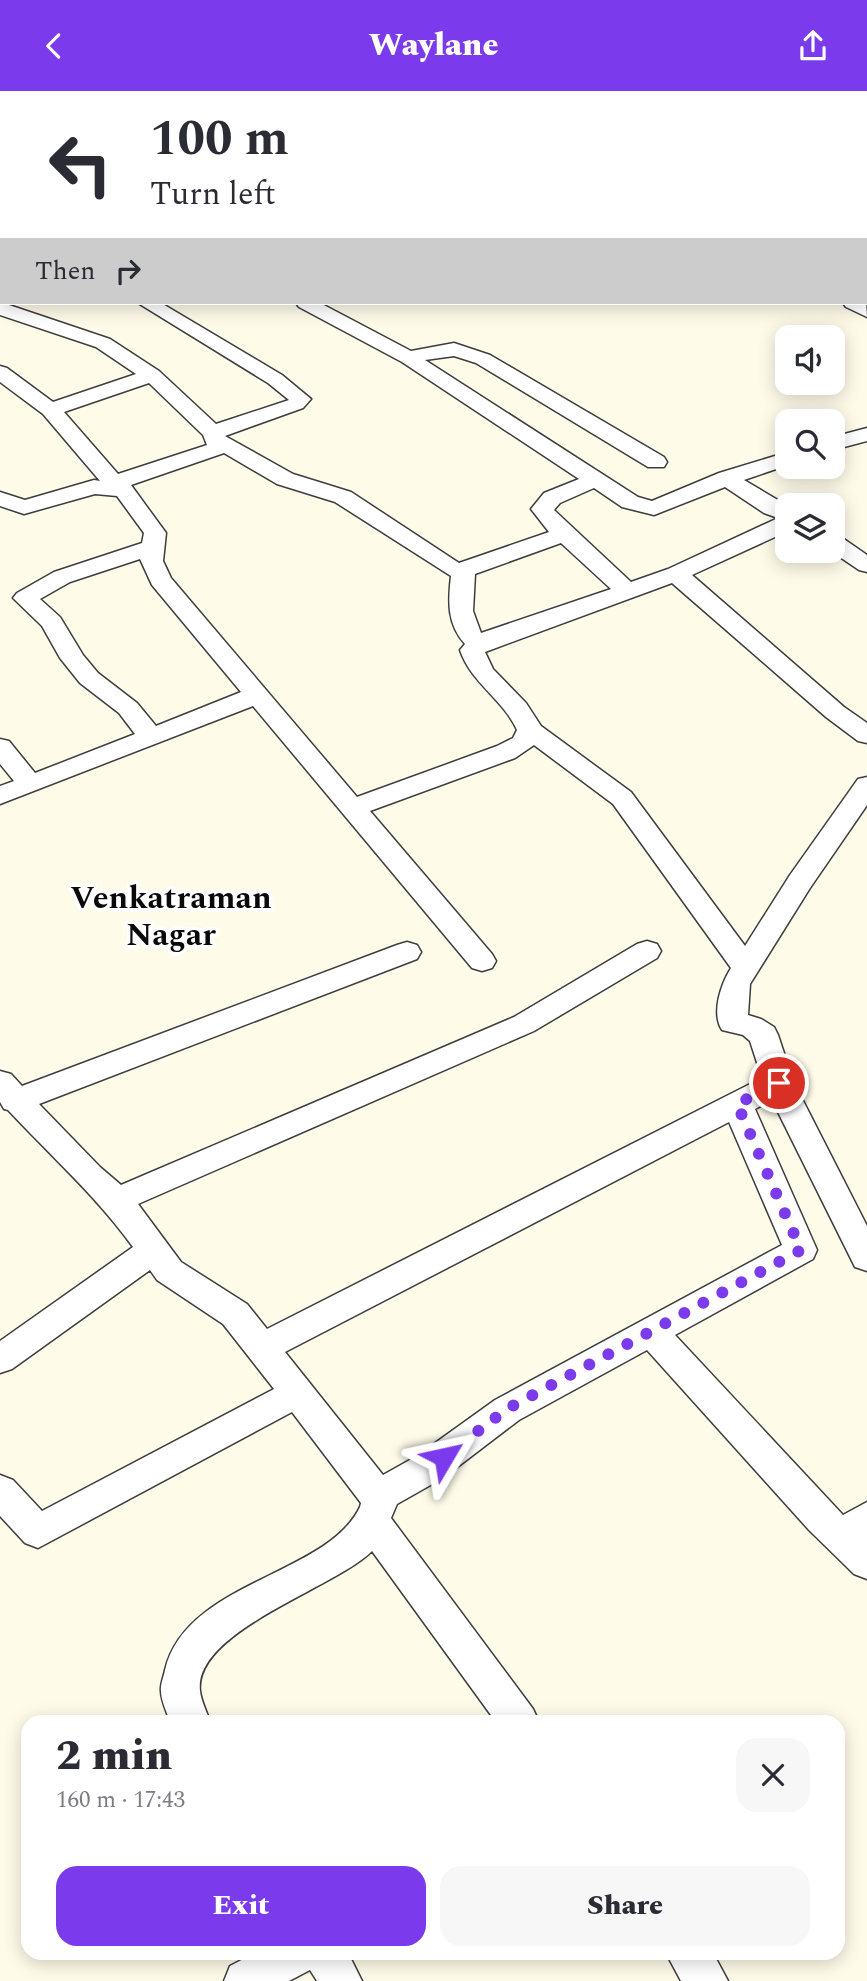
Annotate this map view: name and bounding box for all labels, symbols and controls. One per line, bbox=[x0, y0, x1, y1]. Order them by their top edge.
text: Waylane bbox=[368, 21, 499, 70]
icon: back bbox=[35, 27, 73, 65]
icon: share bbox=[794, 27, 832, 65]
text: 100 m bbox=[150, 102, 289, 177]
icon: left bbox=[35, 119, 126, 210]
text: Turn left bbox=[150, 170, 276, 219]
text: Then bbox=[35, 251, 95, 291]
icon: right bbox=[109, 252, 147, 290]
map controls bbox=[775, 325, 845, 563]
button: sound bbox=[775, 325, 845, 395]
button: search bbox=[775, 409, 845, 479]
button: layers bbox=[775, 493, 845, 563]
district label: Venkatraman Nagar bbox=[70, 874, 272, 960]
pin bbox=[749, 1053, 809, 1113]
icon: arrive bbox=[760, 1064, 798, 1102]
position arrow bbox=[407, 1420, 481, 1494]
text: 2 min bbox=[56, 1725, 172, 1788]
button: close bbox=[736, 1738, 810, 1812]
text: 160 m · 17:43 bbox=[56, 1783, 185, 1818]
button: Exit bbox=[56, 1866, 426, 1946]
button: Share bbox=[440, 1866, 810, 1946]

